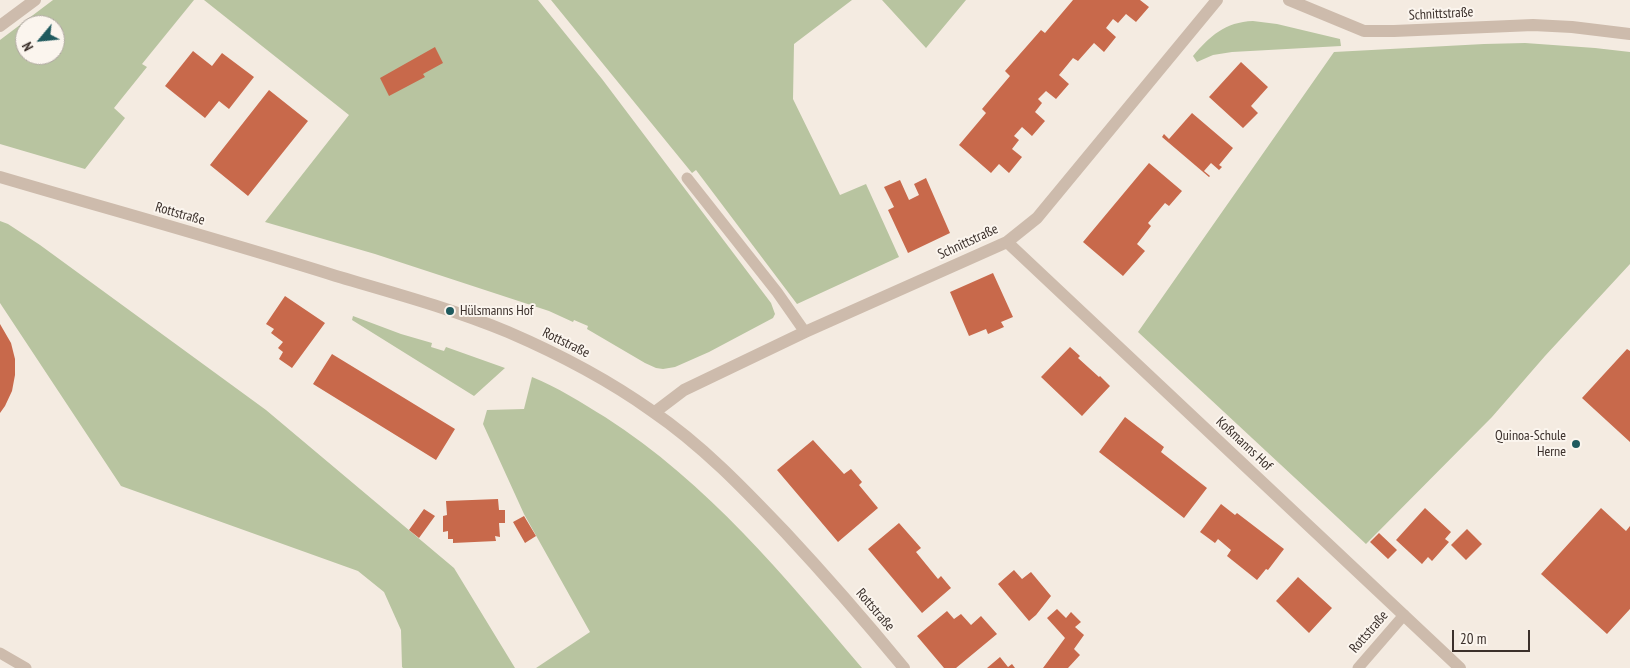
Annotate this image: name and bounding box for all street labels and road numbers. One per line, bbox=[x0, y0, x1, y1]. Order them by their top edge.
street label: Schnittstraße bbox=[1408, 4, 1474, 24]
street label: Rottstraße bbox=[153, 199, 207, 229]
street label: Schnittstraße bbox=[935, 221, 1001, 263]
street label: Rottstraße bbox=[540, 324, 592, 362]
street label: Koßmanns Hof bbox=[1212, 414, 1276, 474]
street label: Rottstraße bbox=[852, 585, 898, 635]
street label: Rottstraße bbox=[1346, 607, 1392, 657]

